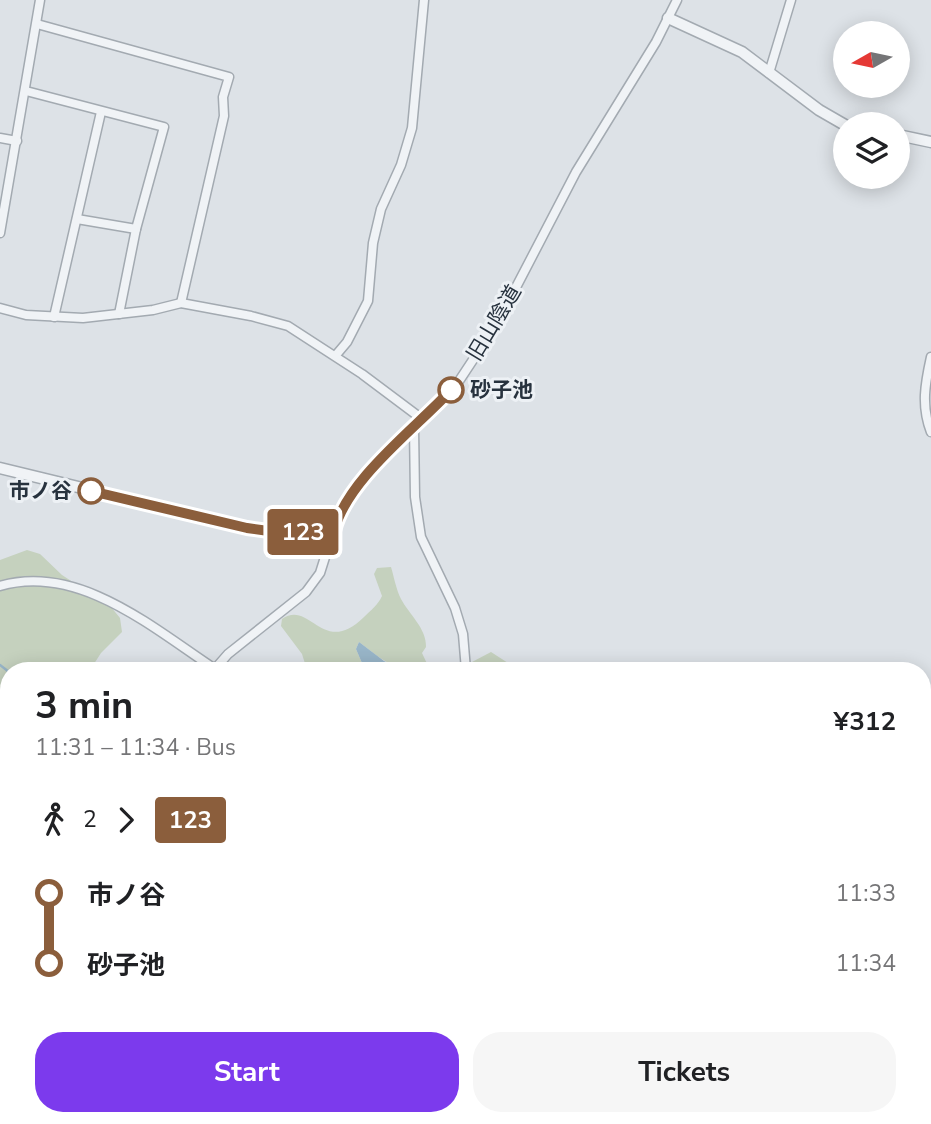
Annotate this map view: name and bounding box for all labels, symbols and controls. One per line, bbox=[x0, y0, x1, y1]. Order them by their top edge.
north arrow bbox=[833, 21, 910, 98]
map controls bbox=[833, 21, 910, 189]
button: layers bbox=[833, 112, 910, 189]
street label: 旧山陰道 bbox=[460, 280, 528, 366]
place label: 砂子池 bbox=[470, 376, 533, 404]
marker: 砂子池 bbox=[438, 377, 464, 403]
place label: 市ノ谷 bbox=[9, 477, 72, 505]
marker: 市ノ谷 bbox=[78, 478, 104, 504]
line badge: 123 bbox=[263, 509, 343, 555]
text: 123 bbox=[281, 516, 325, 548]
text: 3 min bbox=[35, 680, 133, 731]
text: ¥312 bbox=[834, 704, 896, 739]
text: 11:31 – 11:34 · Bus bbox=[35, 732, 236, 763]
icon: walk bbox=[35, 801, 73, 839]
icon: forward bbox=[107, 801, 145, 839]
text: 2 bbox=[83, 804, 97, 835]
text: 123 bbox=[169, 804, 212, 836]
text: 市ノ谷 bbox=[87, 878, 165, 913]
text: 11:33 bbox=[836, 878, 896, 909]
text: 砂子池 bbox=[87, 948, 165, 983]
text: 11:34 bbox=[836, 948, 896, 979]
button: Start bbox=[35, 1032, 459, 1112]
button: Tickets bbox=[473, 1032, 896, 1112]

